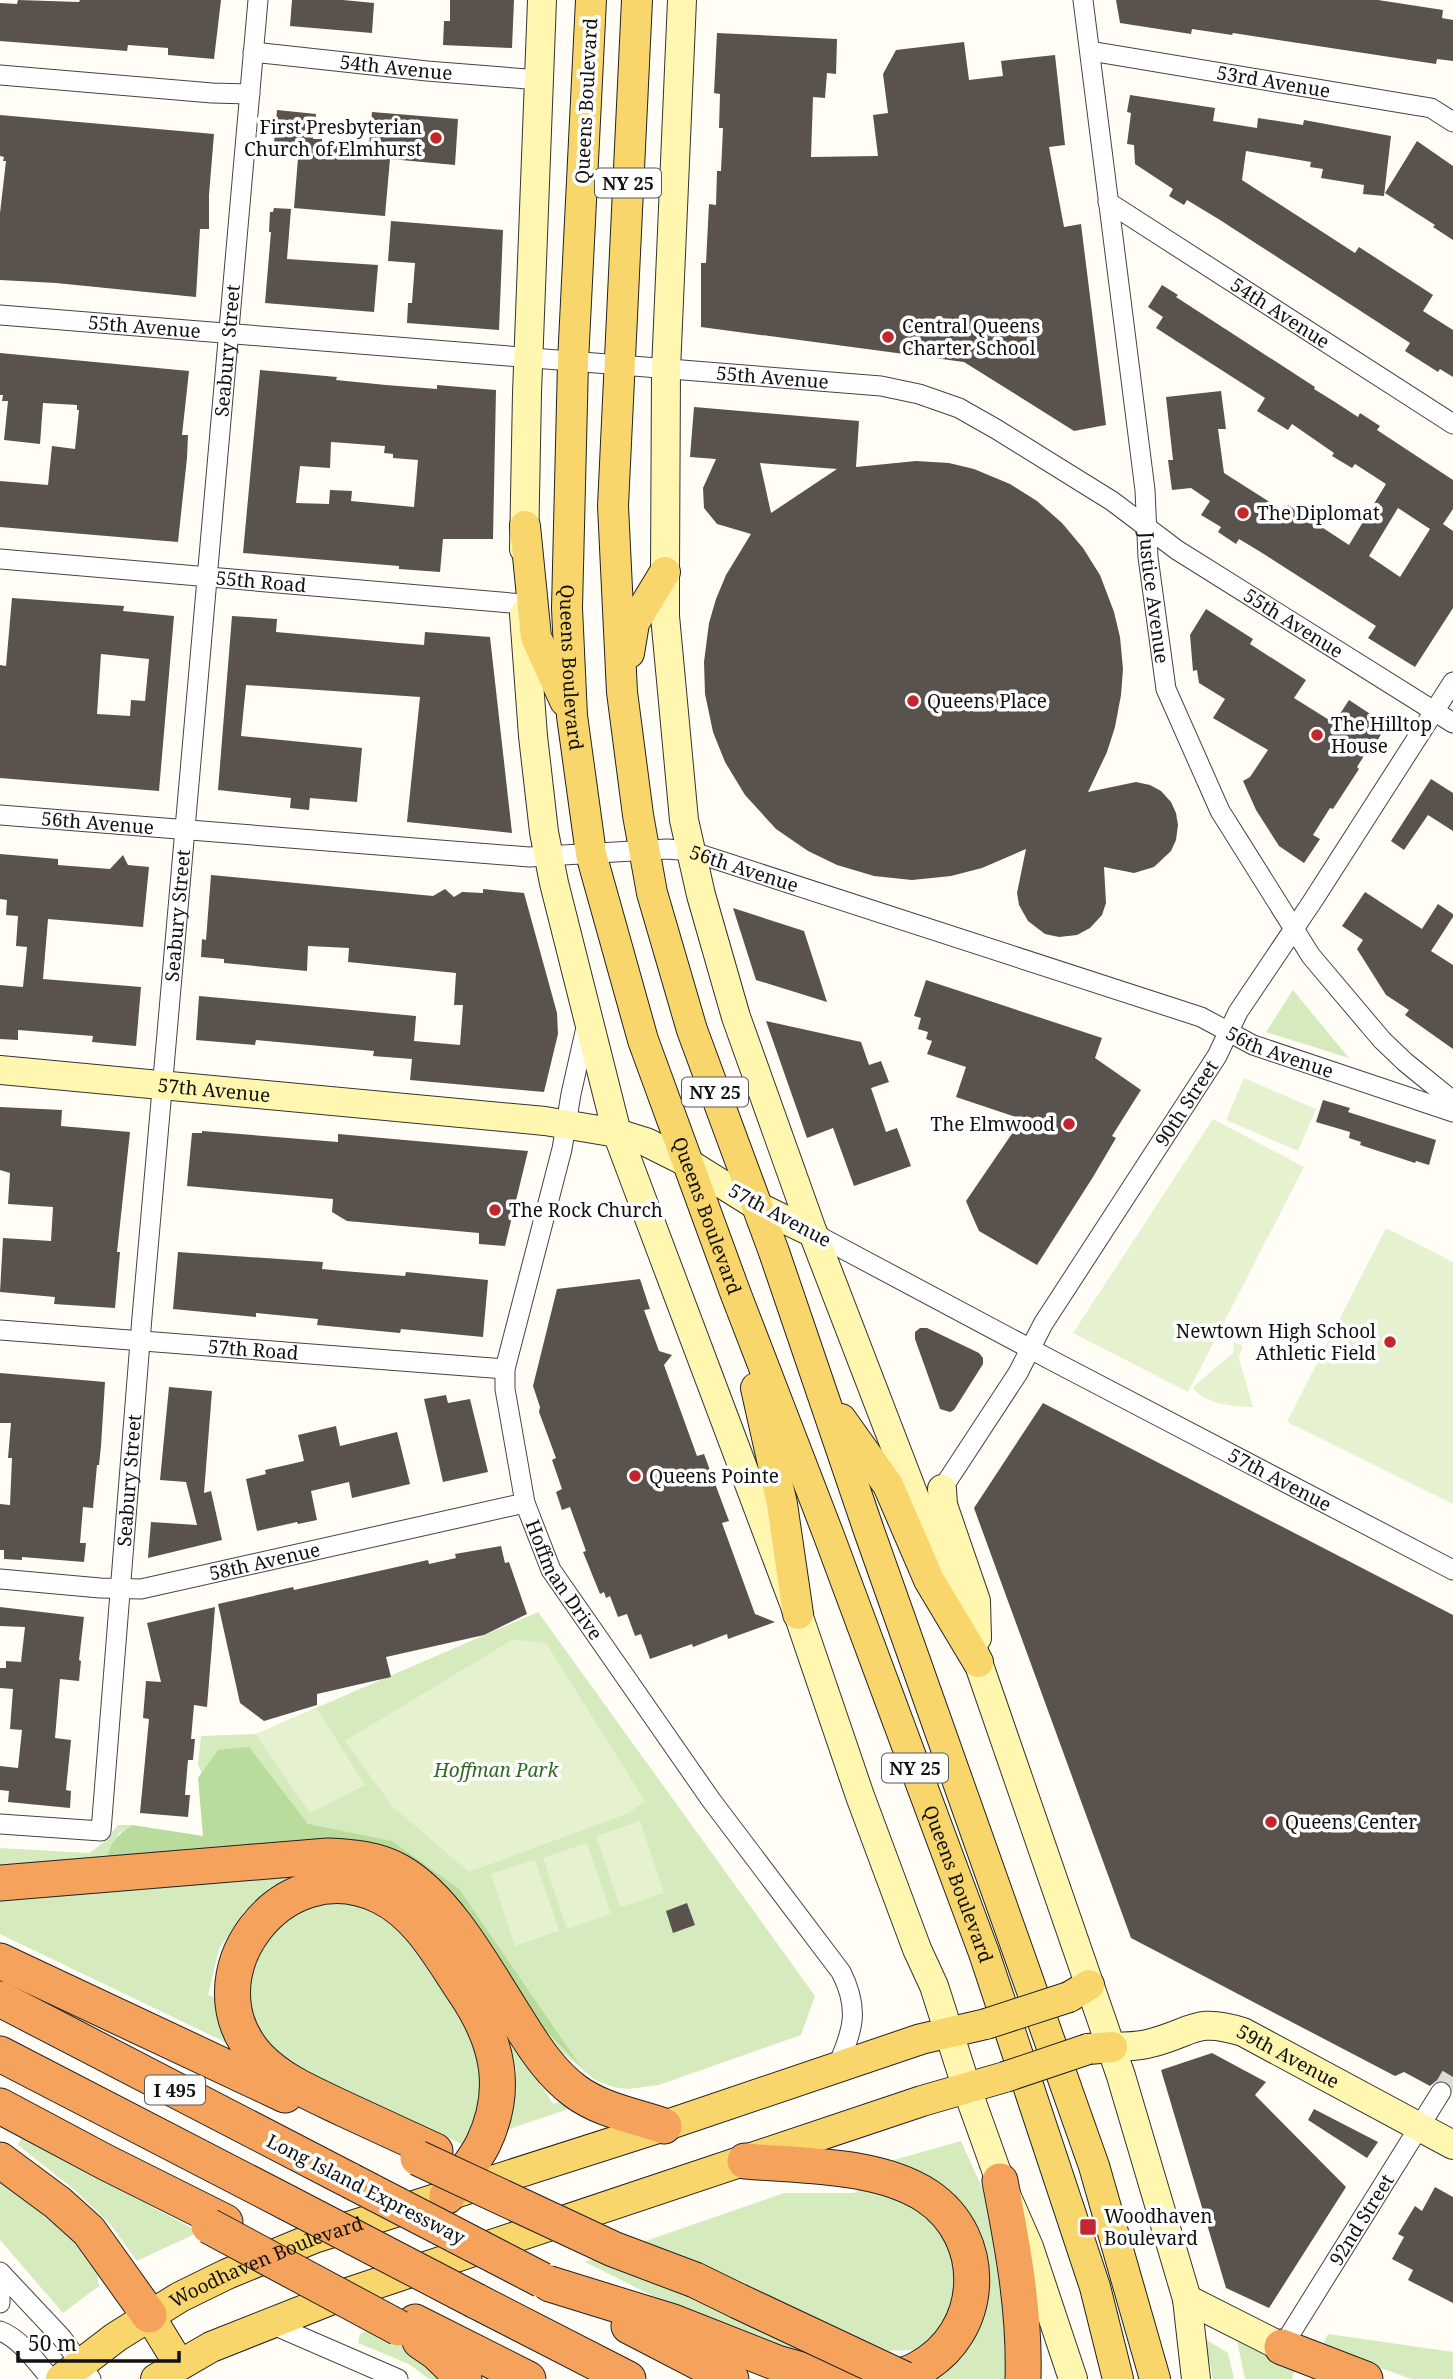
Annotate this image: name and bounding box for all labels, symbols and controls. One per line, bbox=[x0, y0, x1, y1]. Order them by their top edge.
street label: Queens Boulevard bbox=[569, 17, 603, 185]
street label: 54th Avenue bbox=[339, 49, 453, 86]
street label: 53rd Avenue bbox=[1215, 59, 1332, 104]
place label: First Presbyterian Church of Elmhurst bbox=[244, 114, 422, 162]
marker: First Presbyterian Church of Elmhurst bbox=[428, 130, 444, 146]
road number: NY 25 bbox=[595, 168, 661, 198]
street label: 54th Avenue bbox=[1226, 271, 1335, 354]
street label: Seabury Street bbox=[208, 283, 246, 418]
street label: 55th Avenue bbox=[87, 309, 202, 344]
place label: Central Queens Charter School bbox=[902, 313, 1040, 361]
marker: Central Queens Charter School bbox=[880, 329, 896, 345]
street label: 55th Avenue bbox=[715, 360, 830, 395]
place label: The Diplomat bbox=[1257, 500, 1380, 526]
marker: The Diplomat bbox=[1235, 505, 1251, 521]
street label: Justice Avenue bbox=[1134, 530, 1175, 665]
street label: 55th Road bbox=[215, 565, 308, 598]
street label: 55th Avenue bbox=[1239, 582, 1348, 664]
street label: Queens Boulevard bbox=[554, 584, 590, 752]
place label: Queens Place bbox=[927, 688, 1047, 714]
marker: Queens Place bbox=[905, 693, 921, 709]
place label: The Hilltop House bbox=[1331, 711, 1432, 759]
marker: The Hilltop House bbox=[1309, 727, 1325, 743]
street label: 56th Avenue bbox=[40, 805, 155, 840]
street label: 56th Avenue bbox=[686, 839, 802, 898]
street label: Seabury Street bbox=[159, 848, 196, 983]
street label: 56th Avenue bbox=[1221, 1020, 1337, 1084]
street label: 90th Street bbox=[1149, 1055, 1224, 1151]
street label: 57th Avenue bbox=[157, 1072, 272, 1108]
road number: NY 25 bbox=[682, 1078, 748, 1106]
place label: The Elmwood bbox=[931, 1111, 1055, 1137]
marker: The Elmwood bbox=[1061, 1116, 1077, 1132]
street label: Queens Boulevard bbox=[666, 1133, 748, 1298]
street label: 57th Avenue bbox=[724, 1177, 836, 1253]
place label: The Rock Church bbox=[509, 1197, 663, 1223]
marker: The Rock Church bbox=[487, 1202, 503, 1218]
place label: Newtown High School Athletic Field bbox=[1176, 1318, 1376, 1366]
street label: 57th Road bbox=[207, 1333, 300, 1366]
marker: Newtown High School Athletic Field bbox=[1382, 1334, 1398, 1350]
street label: Seabury Street bbox=[111, 1413, 147, 1548]
street label: 57th Avenue bbox=[1224, 1442, 1336, 1517]
place label: Queens Pointe bbox=[649, 1463, 779, 1489]
marker: Queens Pointe bbox=[627, 1468, 643, 1484]
street label: Hoffman Drive bbox=[520, 1516, 609, 1645]
street label: 58th Avenue bbox=[207, 1536, 322, 1586]
road number: NY 25 bbox=[882, 1754, 948, 1783]
park label: Hoffman Park bbox=[433, 1757, 559, 1783]
street label: Queens Boulevard bbox=[917, 1801, 999, 1966]
place label: Queens Center bbox=[1285, 1809, 1417, 1835]
marker: Queens Center bbox=[1263, 1814, 1279, 1830]
street label: 59th Avenue bbox=[1232, 2018, 1344, 2094]
road number: I 495 bbox=[145, 2076, 205, 2104]
street label: Long Island Expressway bbox=[262, 2128, 470, 2251]
street label: 92nd Street bbox=[1323, 2169, 1400, 2270]
place label: Woodhaven Boulevard bbox=[1104, 2203, 1213, 2251]
street label: Woodhaven Boulevard bbox=[164, 2210, 366, 2314]
marker: Woodhaven Boulevard bbox=[1078, 2217, 1098, 2237]
scale bar bbox=[18, 2320, 178, 2364]
text: 50 m bbox=[28, 2329, 77, 2357]

